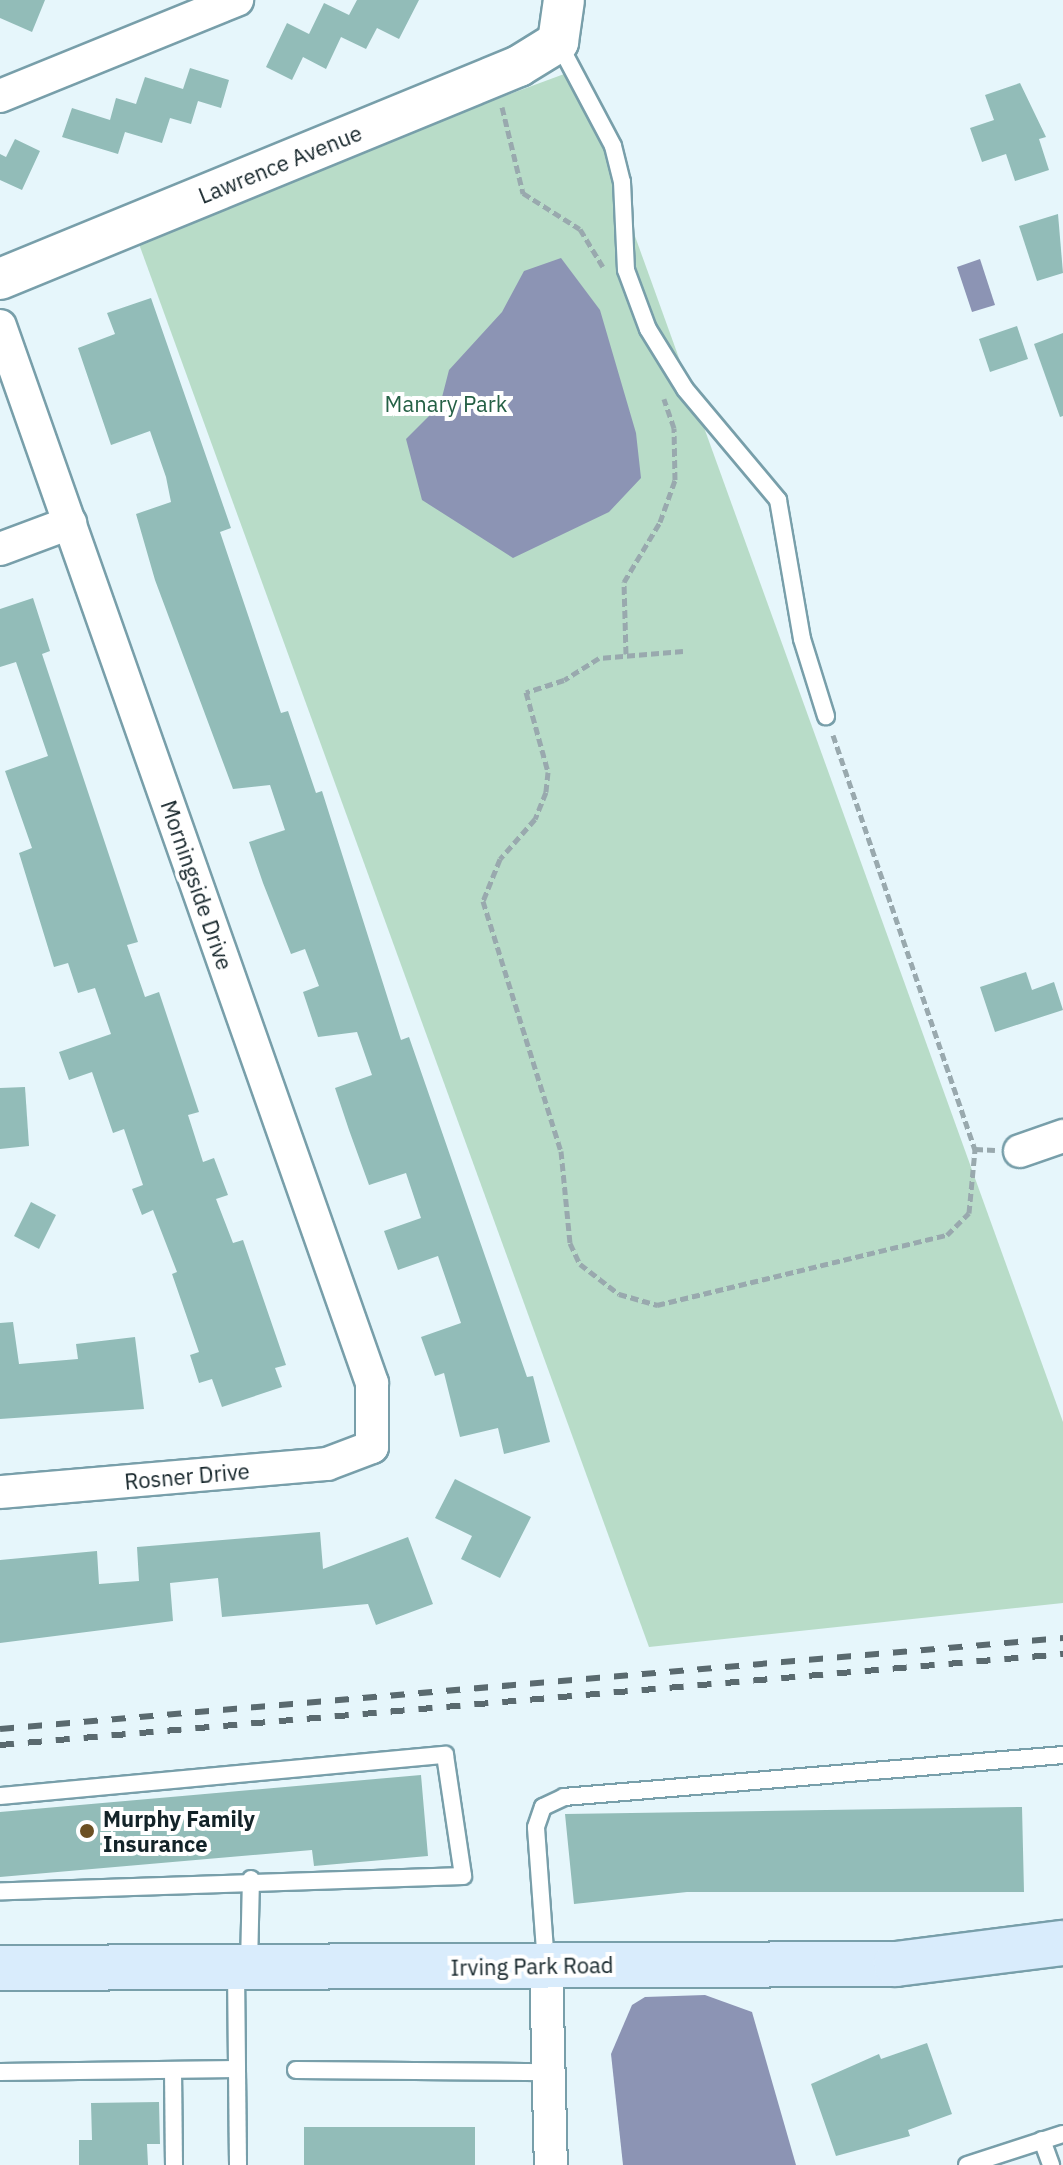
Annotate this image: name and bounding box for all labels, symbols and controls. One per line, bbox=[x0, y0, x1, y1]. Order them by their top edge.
street label: Lawrence Avenue bbox=[194, 119, 366, 209]
park label: Manary Park bbox=[385, 391, 507, 417]
street label: Morningside Drive bbox=[156, 797, 238, 973]
street label: Rosner Drive bbox=[123, 1457, 251, 1495]
place label: Murphy Family Insurance bbox=[103, 1805, 255, 1856]
marker: Murphy Family Insurance bbox=[78, 1822, 96, 1840]
street label: Irving Park Road bbox=[450, 1951, 614, 1981]

